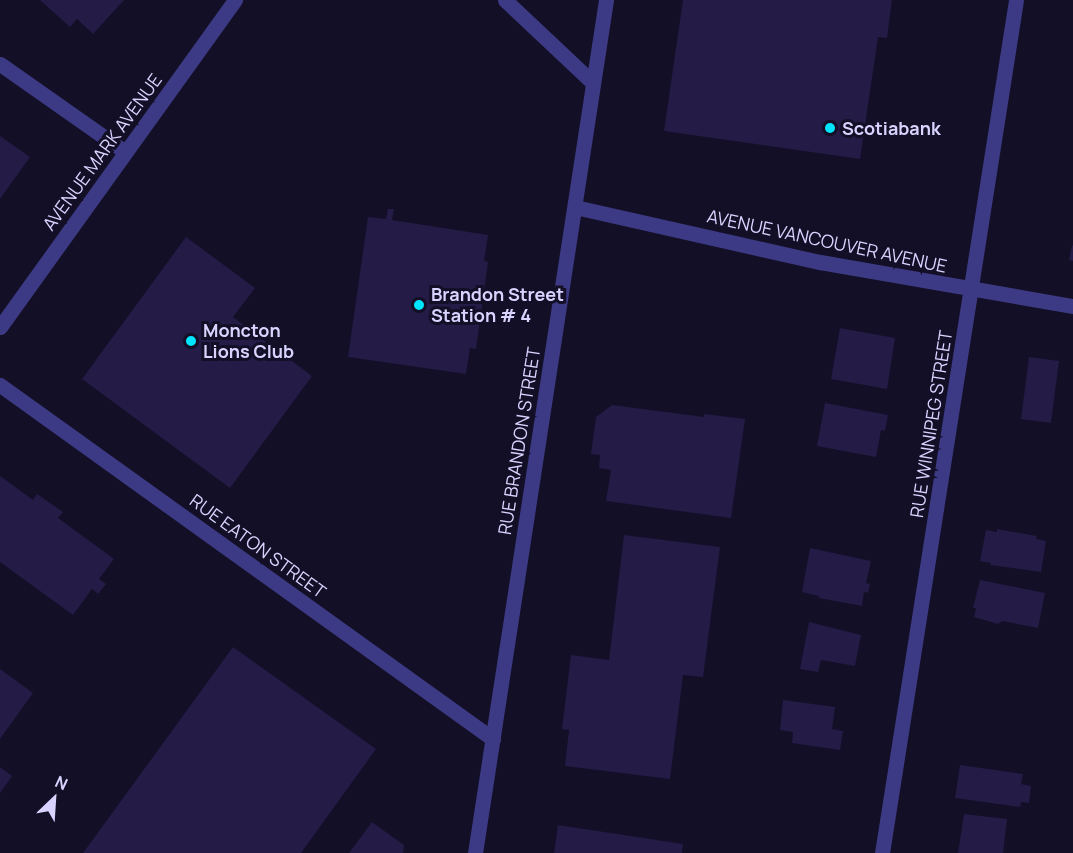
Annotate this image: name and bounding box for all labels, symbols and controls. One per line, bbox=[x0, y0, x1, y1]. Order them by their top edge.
street label: AVENUE MARK AVENUE bbox=[38, 69, 166, 235]
place label: Scotiabank bbox=[842, 117, 941, 139]
marker: Scotiabank bbox=[823, 121, 837, 135]
street label: AVENUE VANCOUVER AVENUE bbox=[705, 205, 949, 277]
place label: Brandon Street Station # 4 bbox=[431, 284, 564, 326]
marker: Brandon Street Station # 4 bbox=[412, 298, 426, 312]
place label: Moncton Lions Club bbox=[203, 320, 294, 362]
street label: RUE WINNIPEG STREET bbox=[906, 329, 956, 519]
marker: Moncton Lions Club bbox=[184, 334, 198, 348]
street label: RUE BRANDON STREET bbox=[494, 346, 544, 536]
street label: RUE EATON STREET bbox=[186, 489, 330, 603]
north arrow bbox=[24, 769, 84, 829]
text: N bbox=[52, 770, 71, 795]

